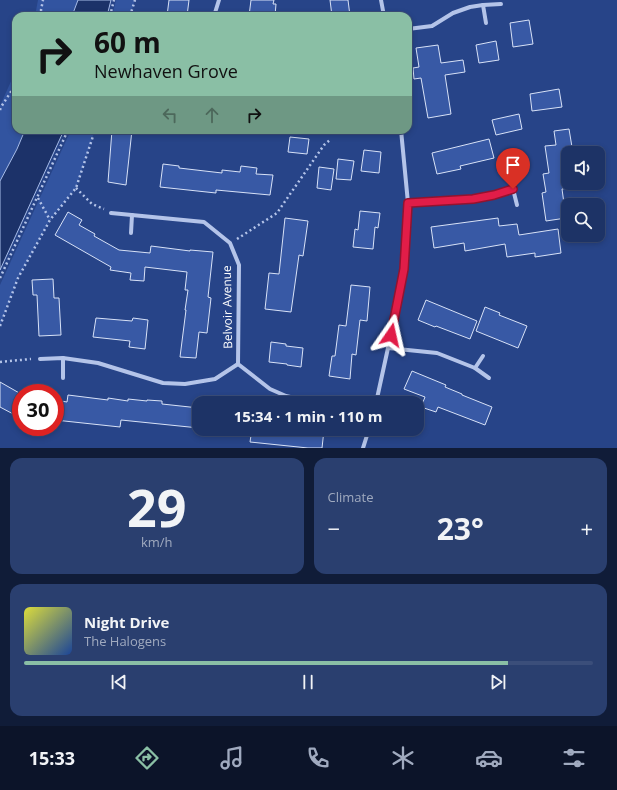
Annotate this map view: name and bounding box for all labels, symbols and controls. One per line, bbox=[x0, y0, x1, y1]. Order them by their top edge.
text: 60 m bbox=[94, 23, 161, 61]
icon: right bbox=[28, 28, 80, 80]
text: Newhaven Grove bbox=[94, 59, 238, 83]
icon: left bbox=[159, 104, 181, 126]
icon: ahead bbox=[201, 104, 223, 126]
icon: right bbox=[243, 104, 265, 126]
map controls bbox=[561, 146, 605, 242]
button: sound bbox=[561, 146, 605, 190]
pin bbox=[496, 148, 530, 189]
icon: arrive bbox=[502, 154, 524, 176]
button: search bbox=[561, 198, 605, 242]
street label: Belvoir Avenue bbox=[218, 265, 236, 349]
position arrow bbox=[370, 314, 412, 356]
speed limit sign: 30 bbox=[12, 384, 64, 436]
text: 15:34 · 1 min · 110 m bbox=[234, 406, 382, 426]
text: 29 bbox=[127, 471, 186, 542]
text: Climate bbox=[328, 488, 373, 506]
text: 23° bbox=[437, 508, 484, 549]
text: − bbox=[328, 513, 340, 543]
text: + bbox=[580, 513, 593, 543]
text: km/h bbox=[141, 533, 173, 551]
text: Night Drive bbox=[84, 612, 169, 632]
text: The Halogens bbox=[84, 632, 166, 650]
icon: previous bbox=[108, 671, 130, 693]
icon: pause bbox=[297, 671, 319, 693]
icon: next bbox=[487, 671, 509, 693]
icon: directions bbox=[133, 744, 161, 772]
icon: music bbox=[218, 744, 246, 772]
icon: phone bbox=[304, 744, 332, 772]
icon: climate bbox=[389, 744, 417, 772]
icon: car bbox=[475, 744, 503, 772]
icon: filters bbox=[560, 744, 588, 772]
text: 15:33 bbox=[29, 746, 75, 770]

